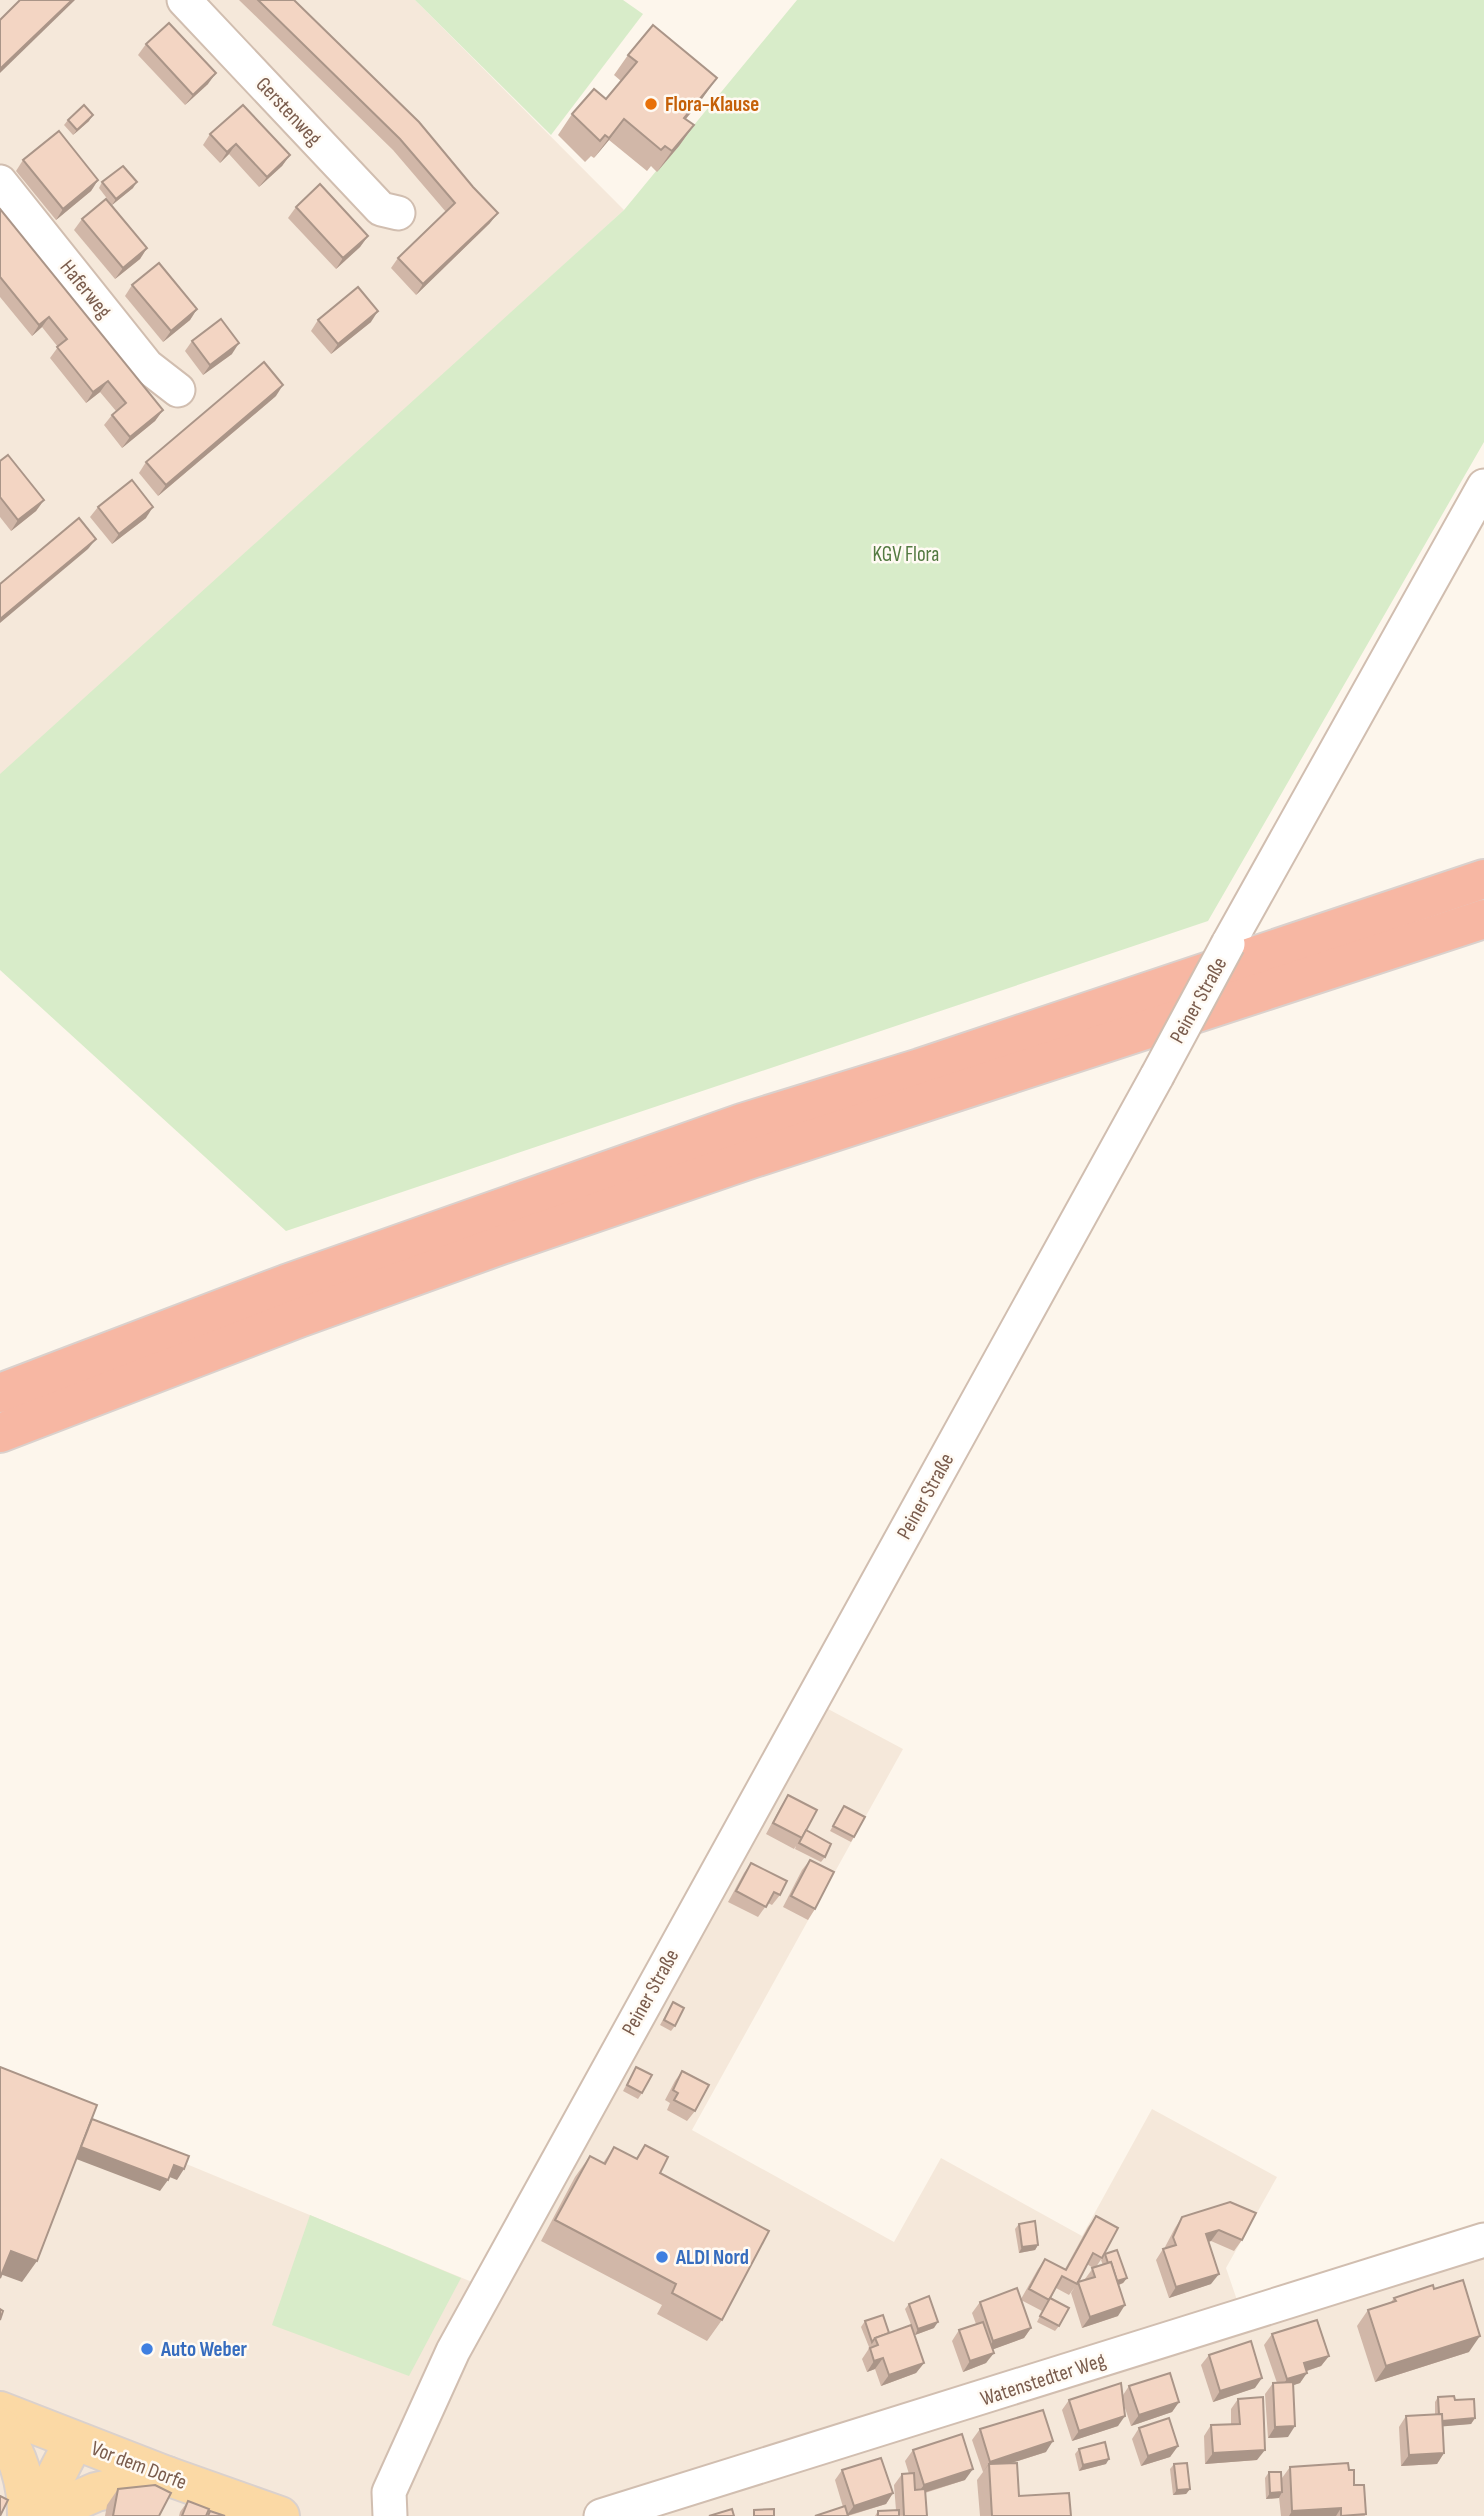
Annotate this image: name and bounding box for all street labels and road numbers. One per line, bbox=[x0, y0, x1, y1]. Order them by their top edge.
street label: Gerstenweg bbox=[251, 72, 327, 151]
street label: Haferweg bbox=[55, 255, 117, 323]
street label: Peiner Straße bbox=[1165, 953, 1232, 1048]
street label: Peiner Straße bbox=[892, 1449, 959, 1544]
street label: Peiner Straße bbox=[617, 1945, 684, 2040]
street label: Watenstedter Weg bbox=[977, 2347, 1109, 2411]
street label: Vor dem Dorfe bbox=[88, 2436, 190, 2495]

